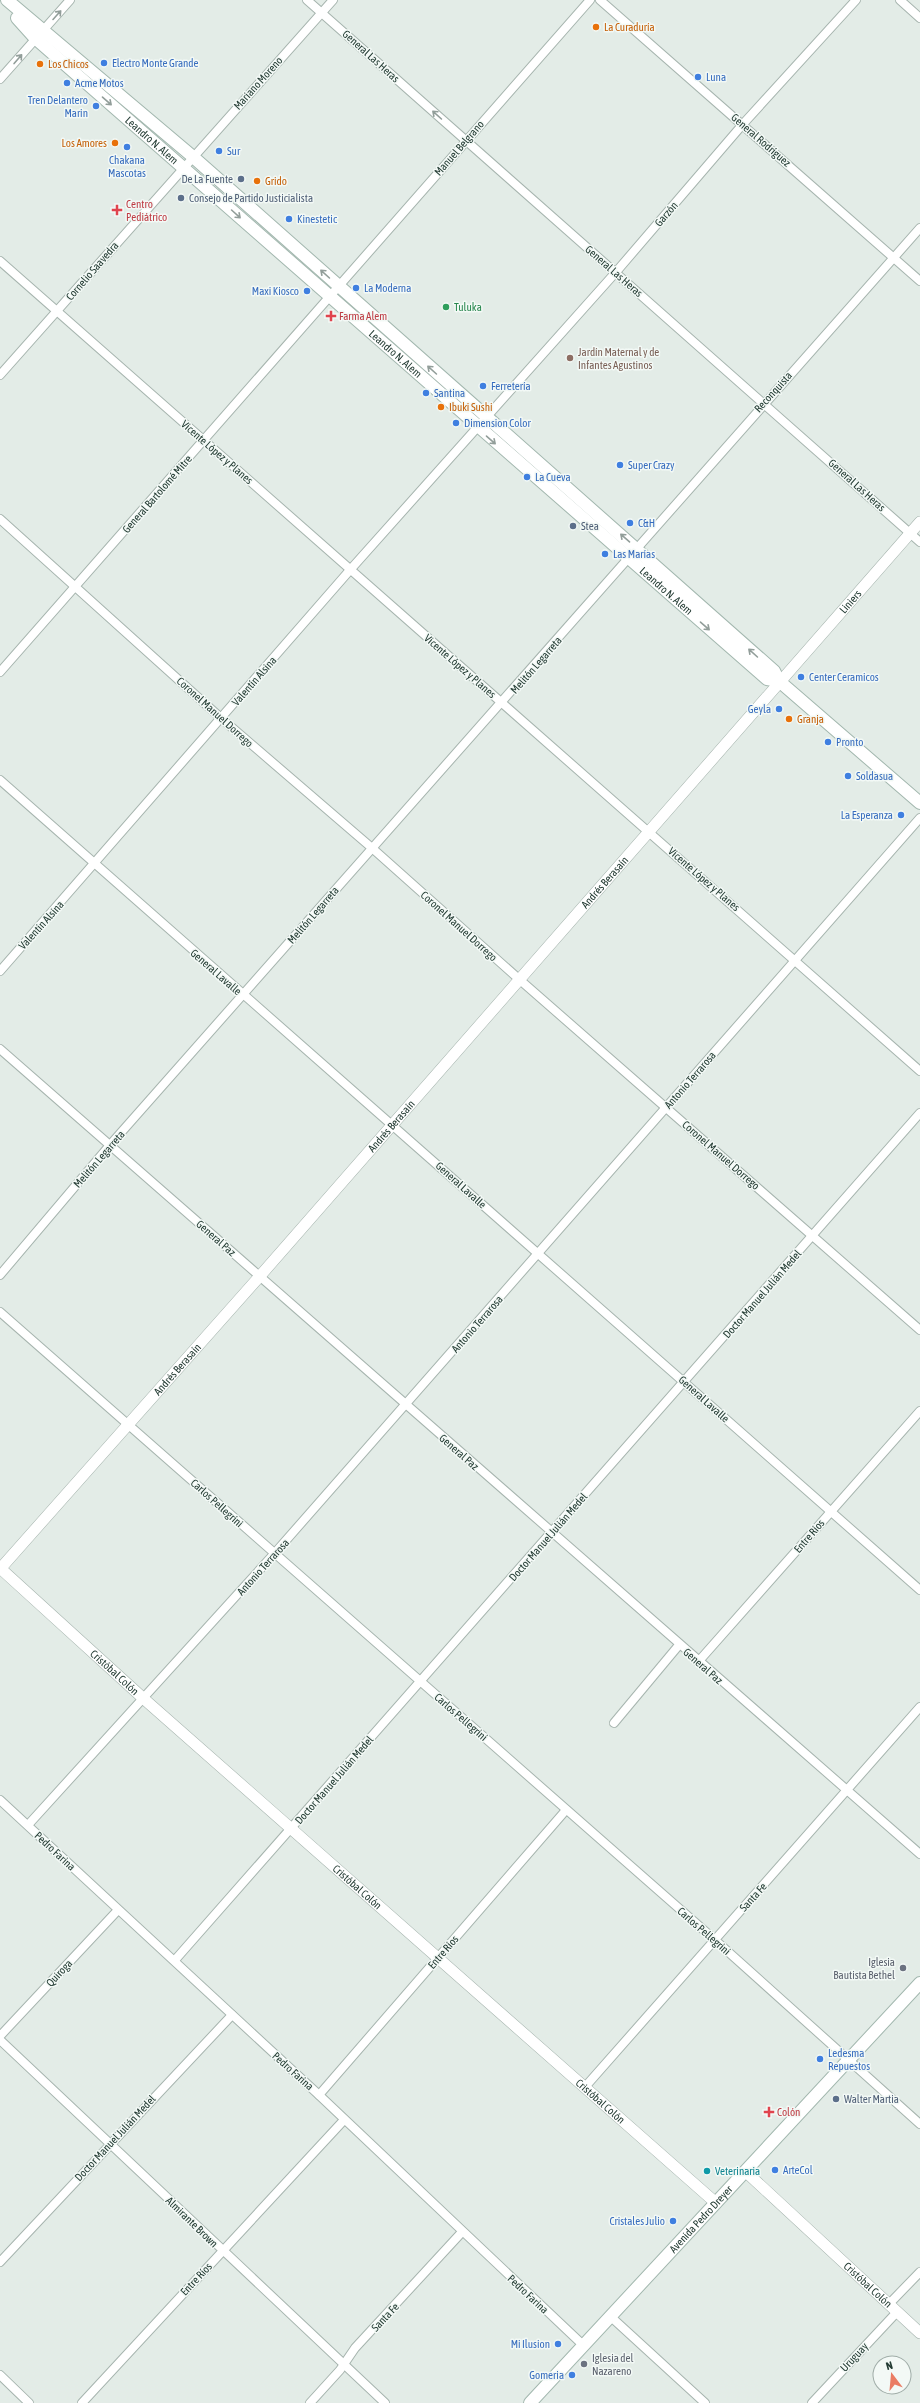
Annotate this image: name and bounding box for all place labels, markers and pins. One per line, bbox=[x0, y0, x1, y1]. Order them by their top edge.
place label: La Curaduría bbox=[604, 21, 655, 33]
marker: La Curaduría bbox=[591, 22, 601, 32]
place label: Electro Monte Grande bbox=[112, 57, 199, 69]
place label: Los Chicos bbox=[48, 58, 89, 70]
marker: Electro Monte Grande bbox=[99, 58, 109, 68]
marker: Los Chicos bbox=[35, 59, 45, 69]
place label: Luna bbox=[706, 71, 726, 83]
marker: Luna bbox=[693, 72, 703, 82]
place label: Acme Motos bbox=[75, 77, 124, 89]
marker: Acme Motos bbox=[62, 78, 72, 88]
place label: Tren Delantero Marin bbox=[28, 94, 88, 119]
marker: Tren Delantero Marin bbox=[91, 101, 101, 111]
place label: Los Amores bbox=[62, 137, 107, 149]
marker: Los Amores bbox=[110, 138, 120, 148]
marker: Chakana Mascotas bbox=[122, 142, 132, 152]
place label: Sur bbox=[227, 145, 241, 157]
marker: Sur bbox=[214, 146, 224, 156]
place label: Chakana Mascotas bbox=[108, 154, 146, 179]
place label: De La Fuente bbox=[181, 173, 233, 185]
marker: De La Fuente bbox=[236, 174, 246, 184]
place label: Grido bbox=[265, 175, 287, 187]
marker: Grido bbox=[252, 176, 262, 186]
place label: Consejo de Partido Justicialista bbox=[189, 192, 313, 204]
marker: Consejo de Partido Justicialista bbox=[176, 193, 186, 203]
place label: Centro Pediátrico bbox=[126, 198, 167, 223]
marker: Centro Pediátrico bbox=[111, 204, 123, 216]
place label: Kinestetic bbox=[297, 213, 338, 225]
marker: Kinestetic bbox=[284, 214, 294, 224]
place label: La Moderna bbox=[364, 282, 411, 294]
marker: La Moderna bbox=[351, 283, 361, 293]
place label: Maxi Kiosco bbox=[252, 285, 299, 297]
marker: Maxi Kiosco bbox=[302, 286, 312, 296]
place label: Tuluka bbox=[454, 301, 482, 313]
marker: Tuluka bbox=[441, 302, 451, 312]
place label: Farma Alem bbox=[339, 310, 387, 322]
marker: Farma Alem bbox=[326, 311, 336, 321]
place label: Jardín Maternal y de Infantes Agustinos bbox=[578, 346, 659, 371]
marker: Jardín Maternal y de Infantes Agustinos bbox=[565, 353, 575, 363]
place label: Ferretería bbox=[491, 380, 531, 392]
marker: Ferretería bbox=[478, 381, 488, 391]
place label: Santina bbox=[434, 387, 465, 399]
marker: Santina bbox=[421, 388, 431, 398]
place label: Ibuki Sushi bbox=[449, 401, 493, 413]
marker: Ibuki Sushi bbox=[436, 402, 446, 412]
place label: Dimension Color bbox=[464, 417, 531, 429]
marker: Dimension Color bbox=[451, 418, 461, 428]
place label: Super Crazy bbox=[628, 459, 675, 471]
marker: Super Crazy bbox=[615, 460, 625, 470]
place label: La Cueva bbox=[535, 471, 571, 483]
marker: La Cueva bbox=[522, 472, 532, 482]
place label: C&H bbox=[638, 517, 655, 529]
marker: C&H bbox=[625, 518, 635, 528]
place label: Stea bbox=[581, 520, 599, 532]
marker: Stea bbox=[568, 521, 578, 531]
place label: Las Marías bbox=[613, 548, 655, 560]
marker: Las Marías bbox=[600, 549, 610, 559]
place label: Center Ceramicos bbox=[809, 671, 879, 683]
marker: Center Ceramicos bbox=[796, 672, 806, 682]
place label: Geyla bbox=[748, 703, 771, 715]
marker: Geyla bbox=[774, 704, 784, 714]
place label: Granja bbox=[797, 713, 824, 725]
marker: Granja bbox=[784, 714, 794, 724]
place label: Pronto bbox=[836, 736, 863, 748]
marker: Pronto bbox=[823, 737, 833, 747]
place label: Soldasua bbox=[856, 770, 893, 782]
marker: Soldasua bbox=[843, 771, 853, 781]
place label: La Esperanza bbox=[841, 809, 893, 821]
marker: La Esperanza bbox=[896, 810, 906, 820]
place label: Iglesia Bautista Bethel bbox=[833, 1956, 895, 1981]
marker: Iglesia Bautista Bethel bbox=[898, 1963, 908, 1973]
place label: Ledesma Repuestos bbox=[828, 2047, 870, 2072]
marker: Ledesma Repuestos bbox=[815, 2054, 825, 2064]
place label: Walter Martia bbox=[844, 2093, 899, 2105]
marker: Walter Martia bbox=[831, 2094, 841, 2104]
place label: Colón bbox=[777, 2106, 800, 2118]
marker: Colón bbox=[764, 2107, 774, 2117]
place label: ArteCol bbox=[783, 2164, 813, 2176]
place label: Veterinaria bbox=[715, 2165, 760, 2177]
marker: ArteCol bbox=[770, 2165, 780, 2175]
marker: Veterinaria bbox=[702, 2166, 712, 2176]
place label: Cristales Julio bbox=[609, 2215, 665, 2227]
marker: Cristales Julio bbox=[668, 2216, 678, 2226]
place label: Mi Ilusion bbox=[511, 2338, 550, 2350]
marker: Mi Ilusion bbox=[553, 2339, 563, 2349]
place label: Iglesia del Nazareno bbox=[592, 2352, 634, 2377]
marker: Iglesia del Nazareno bbox=[579, 2359, 589, 2369]
place label: Gomeria bbox=[529, 2369, 564, 2381]
marker: Gomeria bbox=[567, 2370, 577, 2380]

